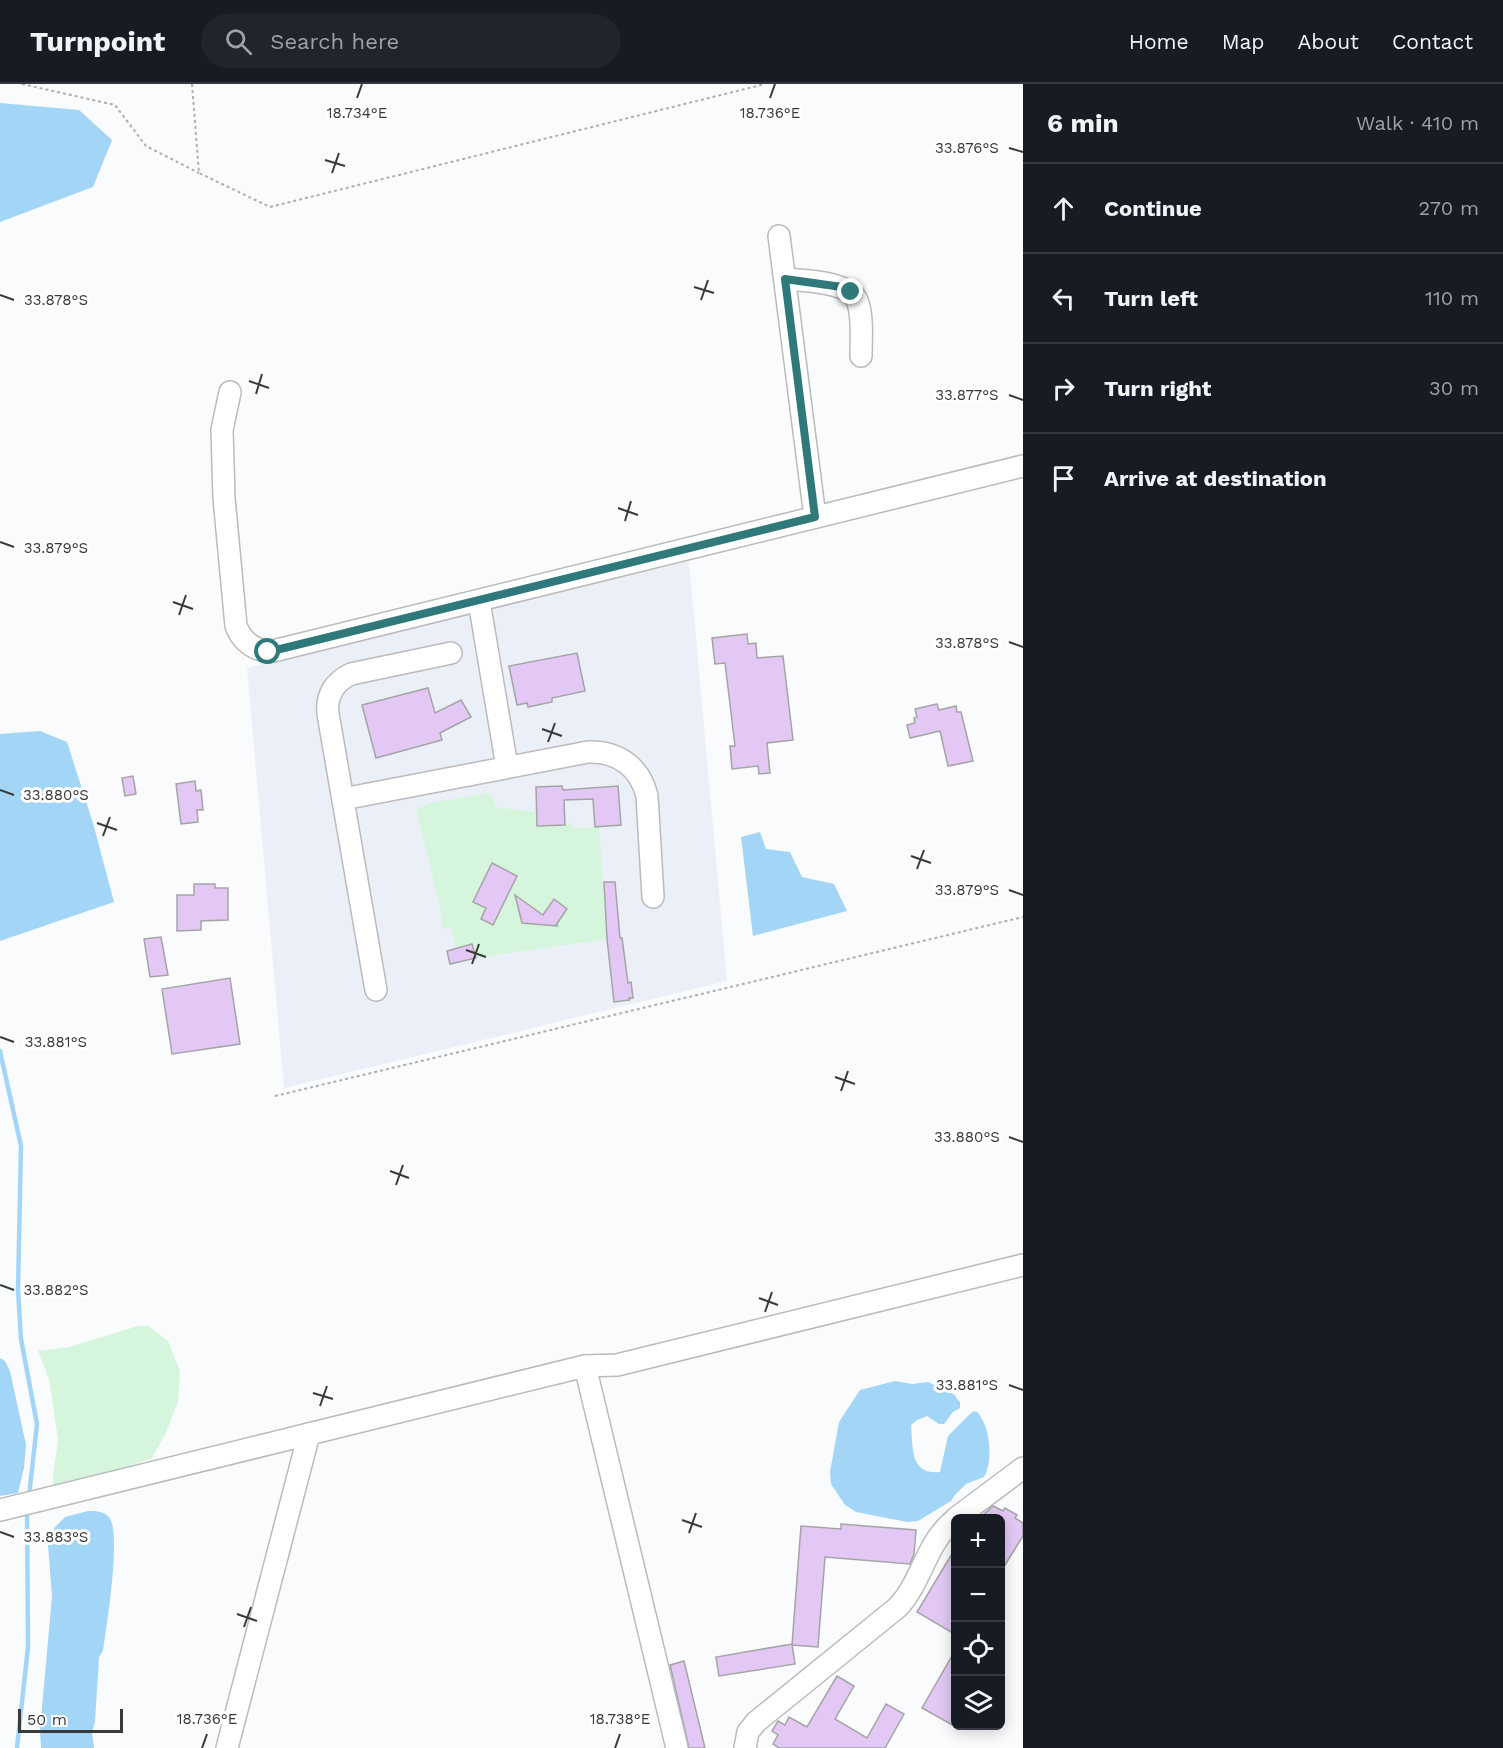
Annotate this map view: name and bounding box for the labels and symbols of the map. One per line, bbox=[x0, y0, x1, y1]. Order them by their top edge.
text: 18.734°E bbox=[327, 104, 387, 122]
text: 18.736°E bbox=[740, 104, 800, 122]
text: 33.876°S bbox=[935, 139, 999, 157]
route end bbox=[837, 278, 863, 304]
text: 33.878°S bbox=[24, 291, 88, 309]
text: 33.877°S bbox=[935, 386, 999, 404]
text: 33.879°S bbox=[24, 539, 88, 557]
text: 33.878°S bbox=[935, 634, 999, 652]
route start bbox=[254, 638, 280, 664]
text: 33.880°S bbox=[23, 786, 89, 804]
text: 33.879°S bbox=[935, 881, 999, 899]
text: 33.881°S bbox=[25, 1033, 87, 1051]
text: 33.880°S bbox=[934, 1128, 1000, 1146]
text: 33.882°S bbox=[23, 1281, 89, 1299]
text: 33.881°S bbox=[936, 1376, 998, 1394]
text: 33.883°S bbox=[24, 1528, 88, 1546]
scale bar bbox=[18, 1706, 123, 1734]
text: 18.736°E bbox=[177, 1710, 237, 1728]
text: 18.738°E bbox=[590, 1710, 650, 1728]

